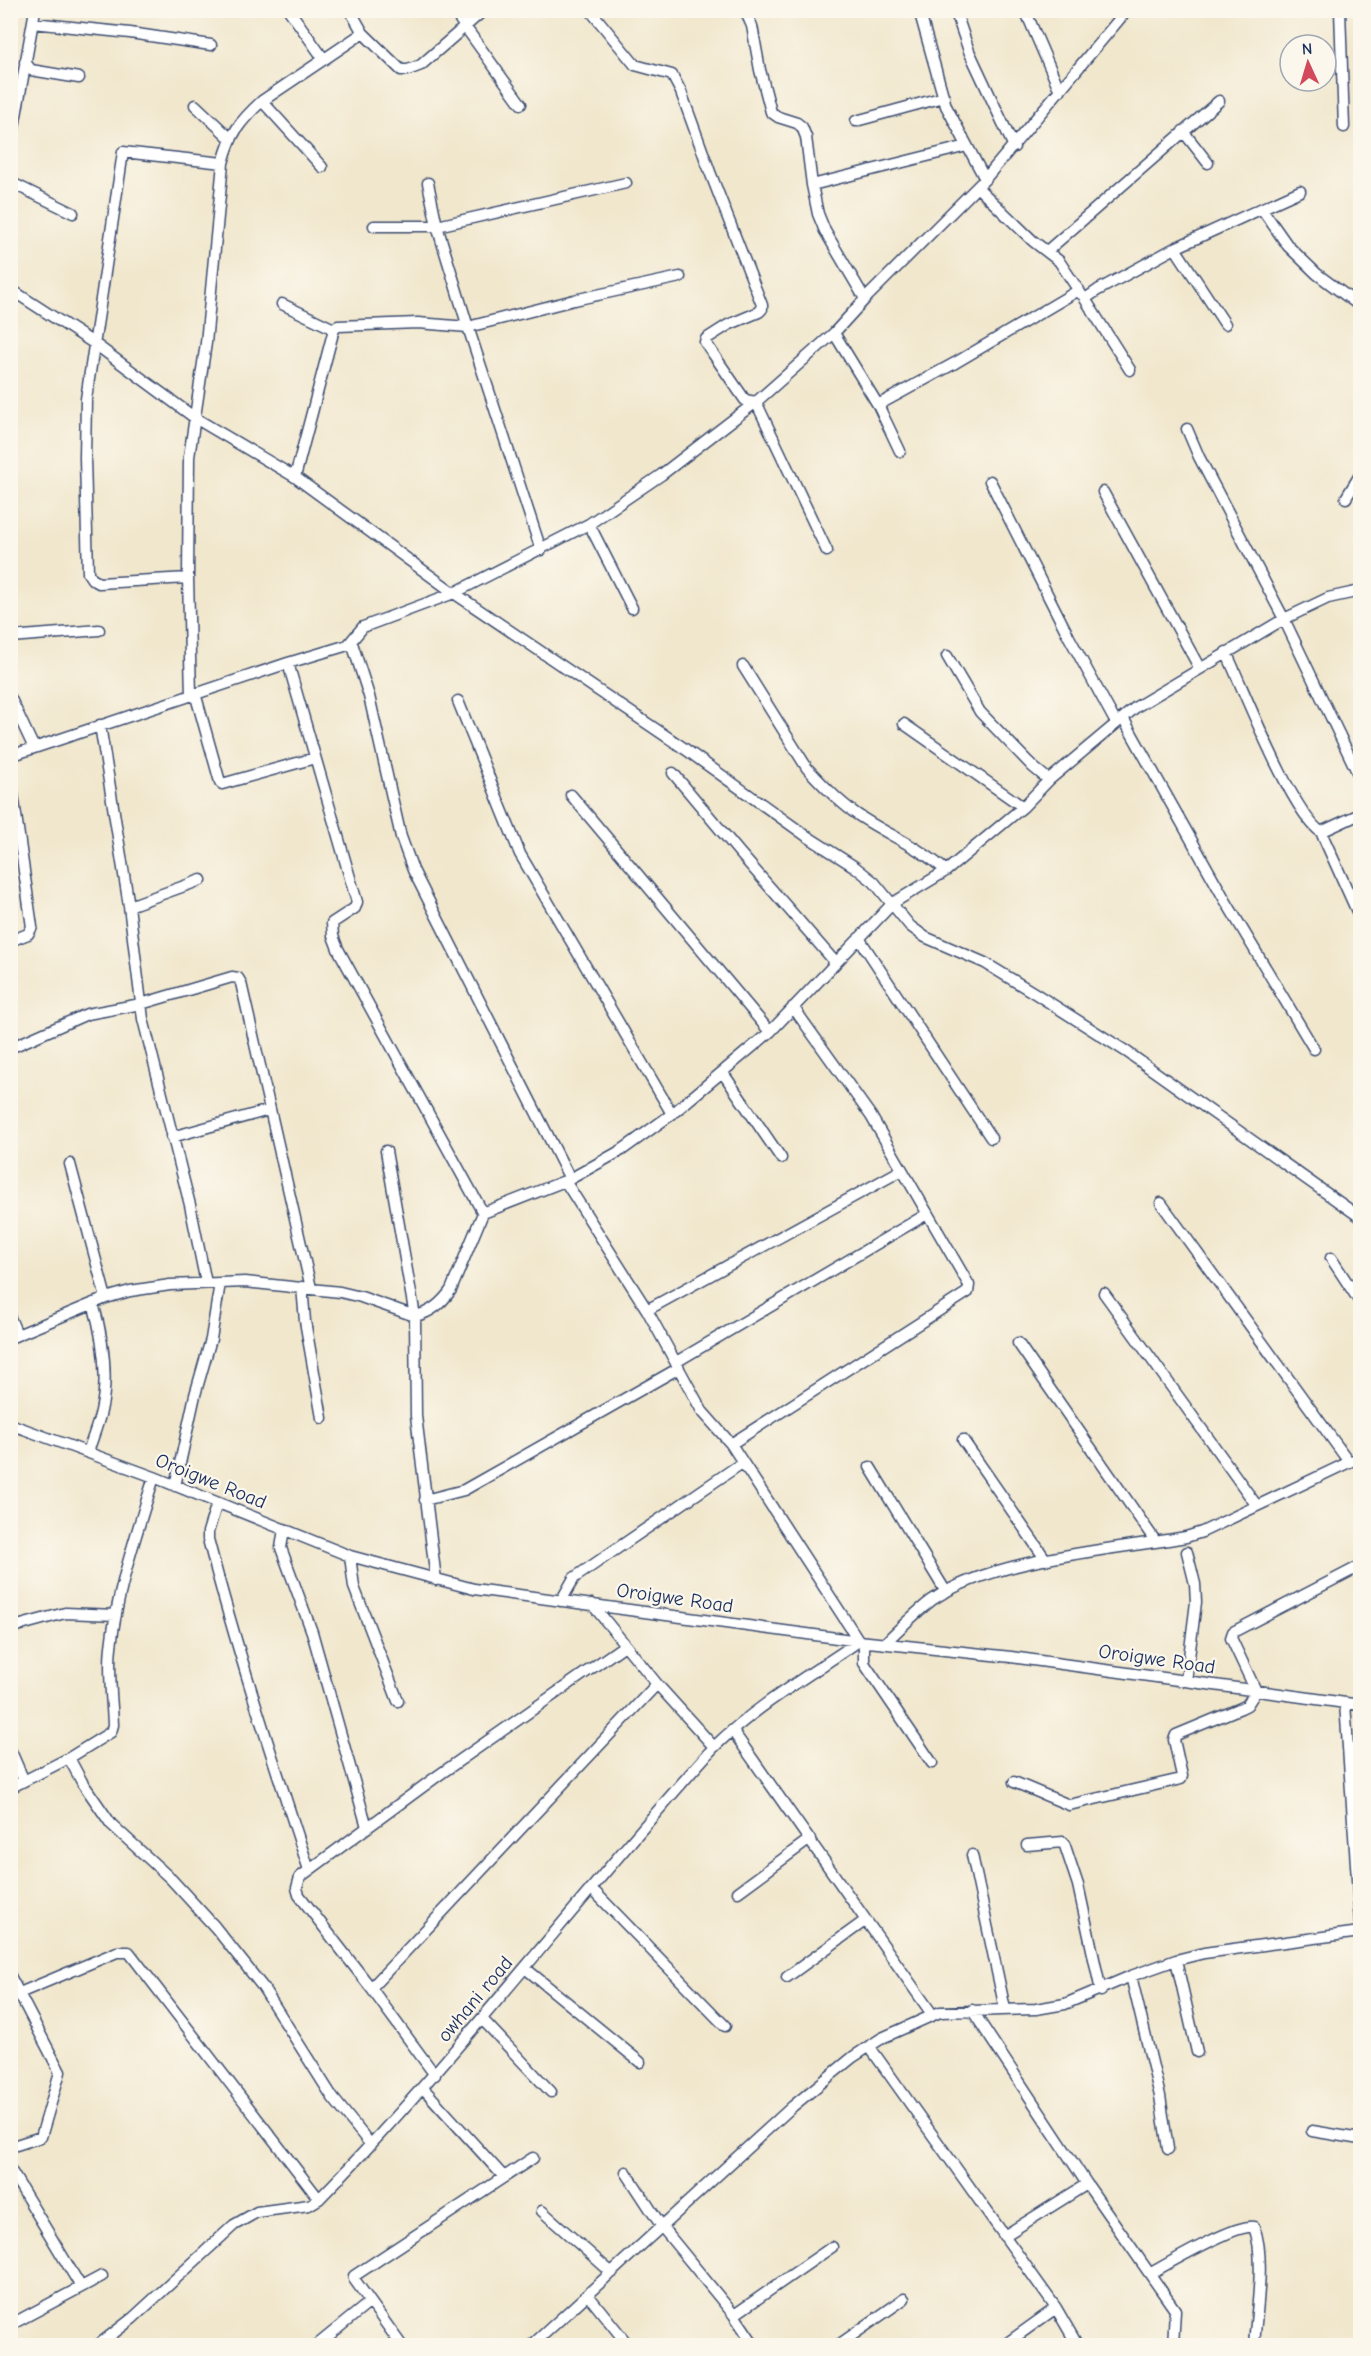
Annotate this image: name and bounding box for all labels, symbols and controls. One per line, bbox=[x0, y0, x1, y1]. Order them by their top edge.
north arrow bbox=[1278, 33, 1338, 93]
text: N bbox=[1301, 40, 1313, 58]
street label: Oroigwe Road bbox=[152, 1448, 270, 1514]
street label: Oroigwe Road bbox=[615, 1578, 735, 1618]
street label: Oroigwe Road bbox=[1097, 1639, 1217, 1679]
street label: owhani road bbox=[433, 1951, 517, 2047]

